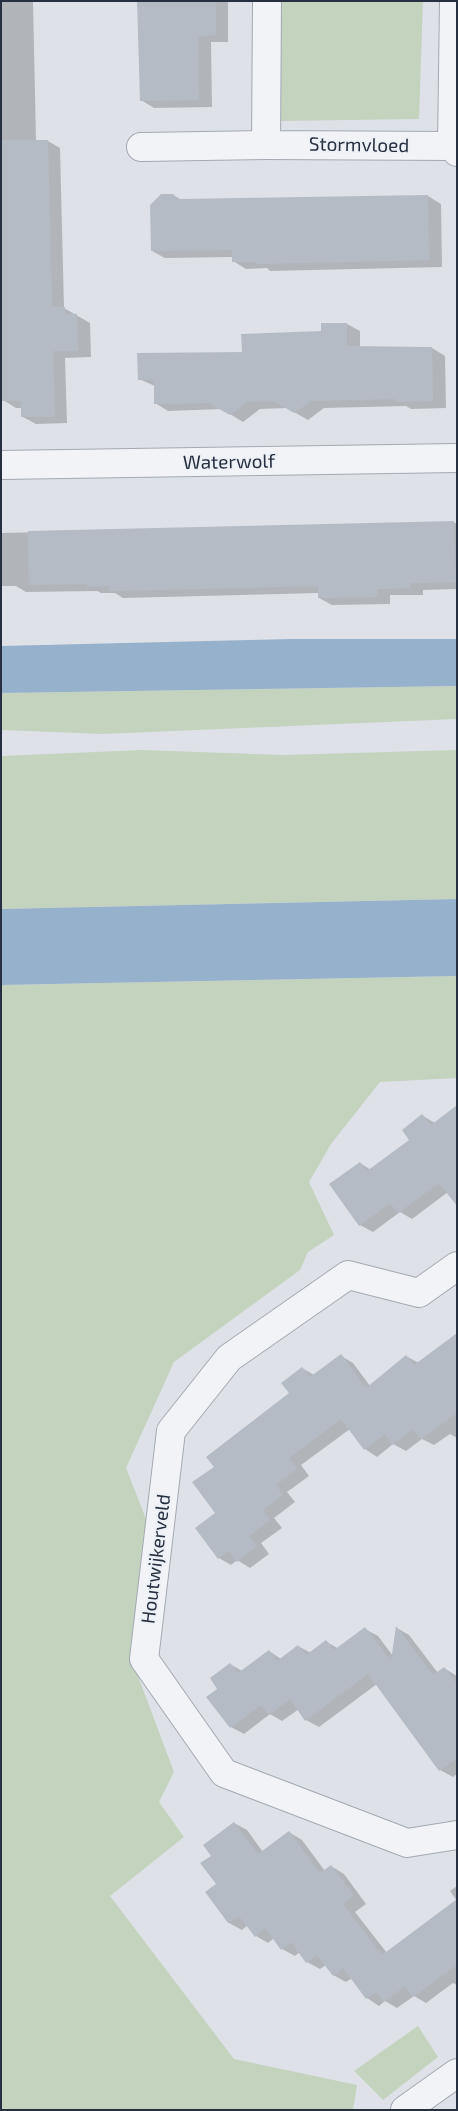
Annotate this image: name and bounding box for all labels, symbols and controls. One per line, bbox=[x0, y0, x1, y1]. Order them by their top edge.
street label: Stormvloed bbox=[309, 133, 409, 157]
street label: Waterwolf bbox=[183, 450, 275, 474]
street label: Houtwijkerveld bbox=[137, 1493, 175, 1625]

